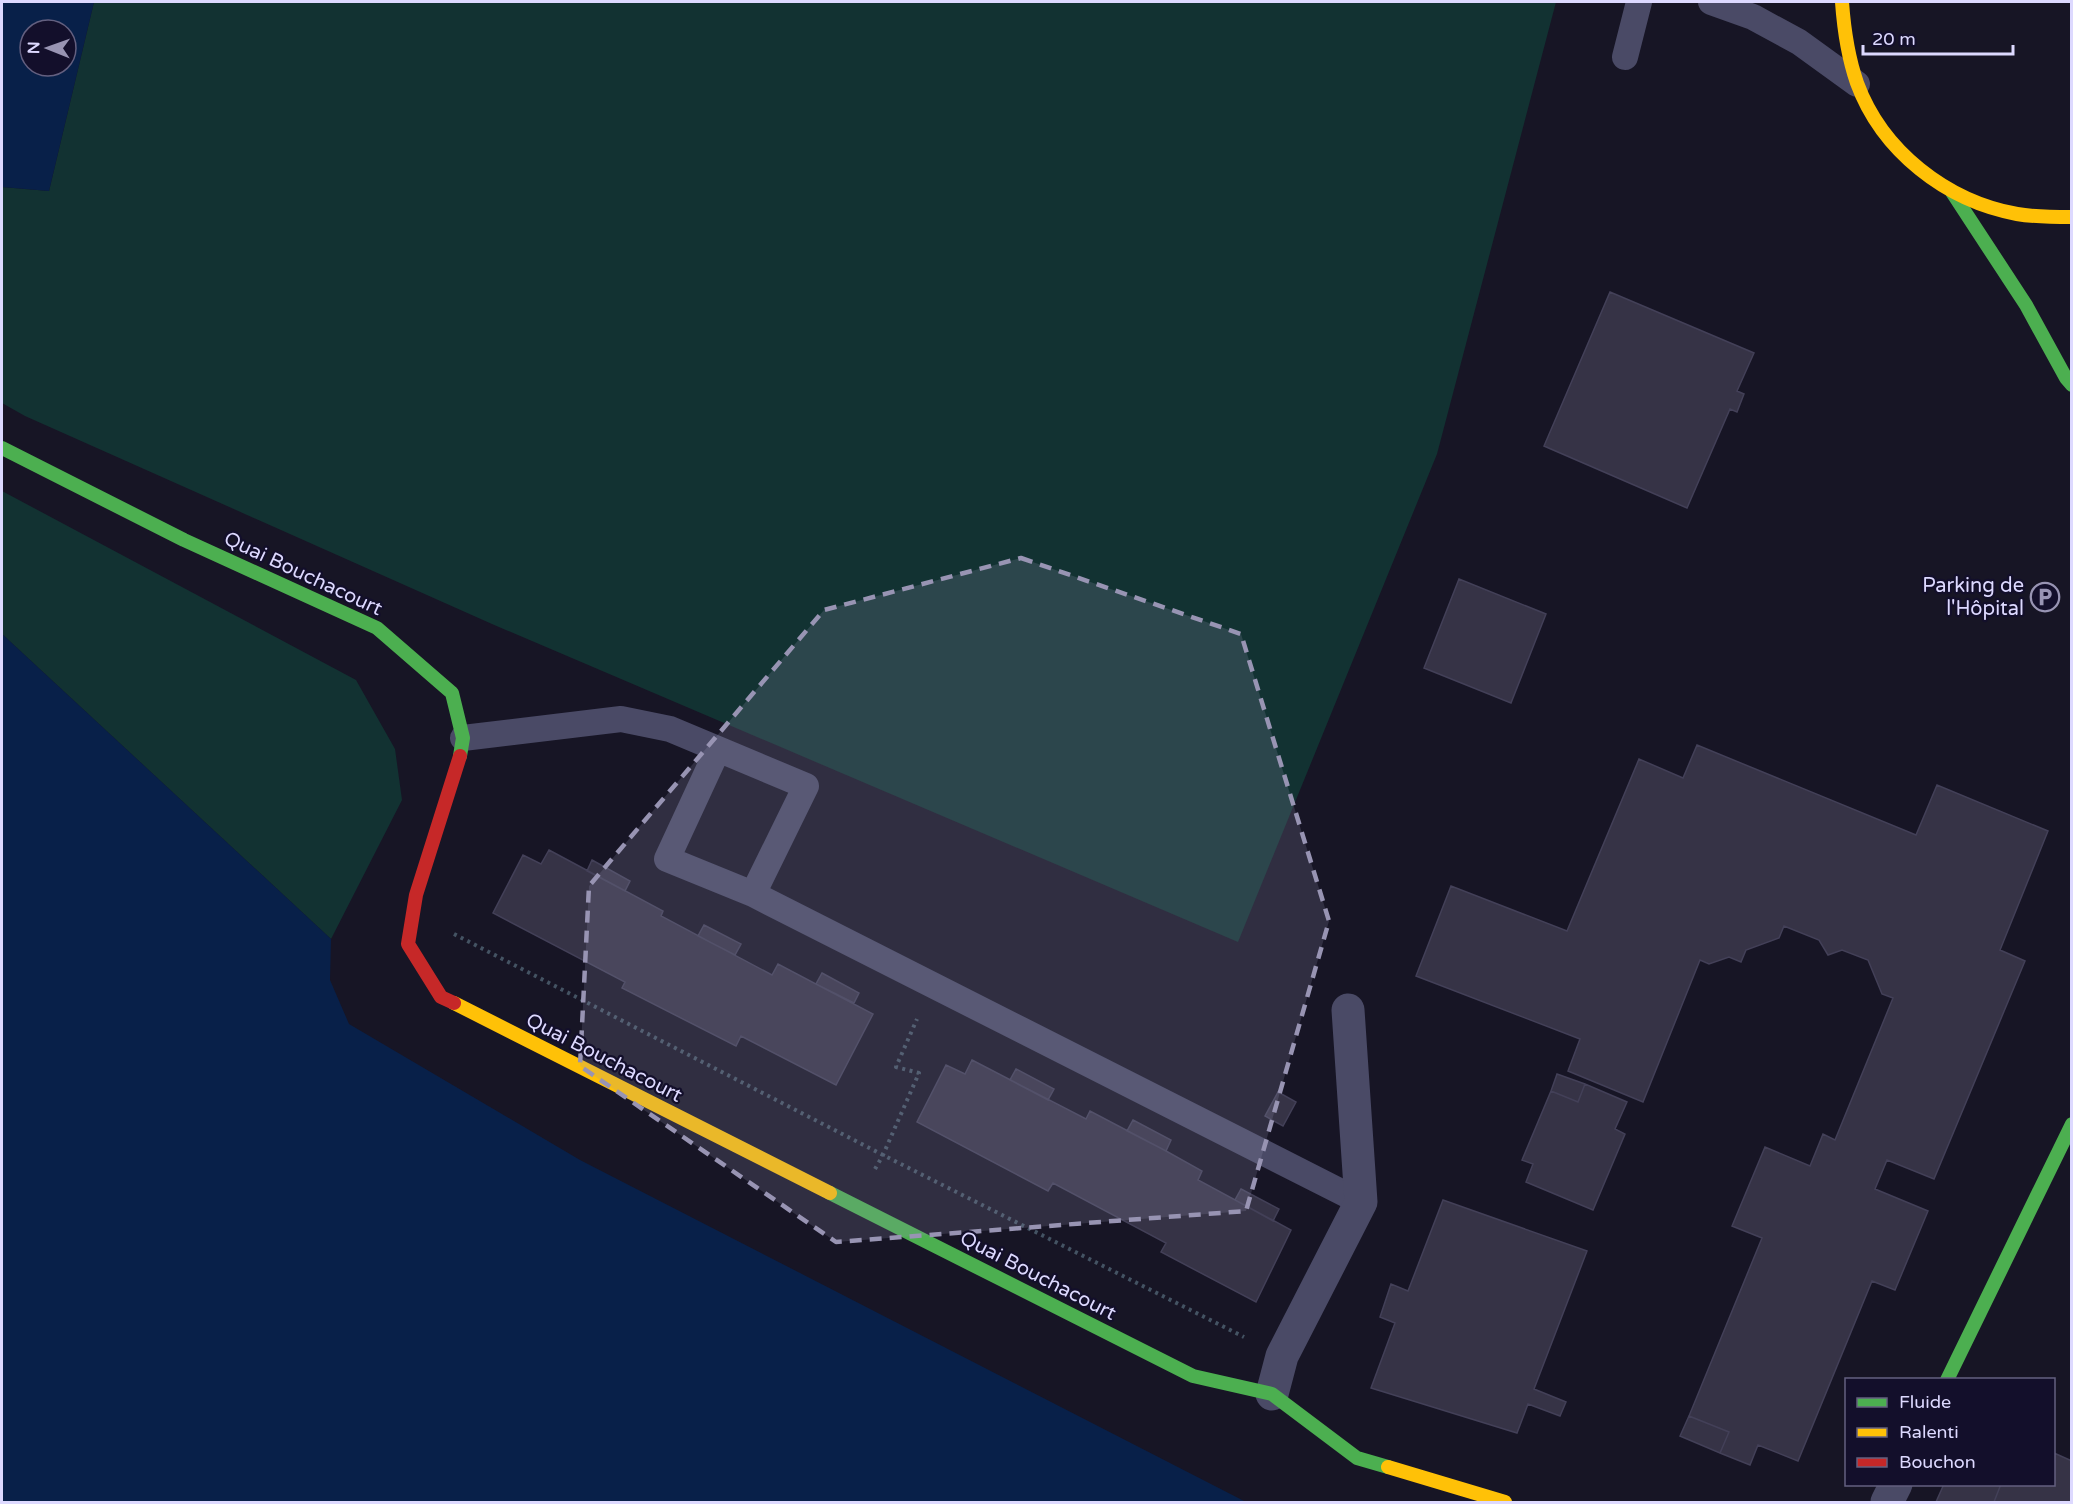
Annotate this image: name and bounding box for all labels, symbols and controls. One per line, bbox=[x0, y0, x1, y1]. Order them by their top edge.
north arrow bbox=[18, 18, 78, 78]
scale bar bbox=[1863, 18, 2013, 56]
text: 20 m bbox=[1872, 28, 1916, 50]
text: N bbox=[24, 41, 44, 54]
street label: Quai Bouchacourt bbox=[220, 527, 386, 621]
place label: Parking de l'Hôpital bbox=[1922, 574, 2024, 621]
parking icon: Parking de l'Hôpital bbox=[2029, 581, 2061, 613]
street label: Quai Bouchacourt bbox=[522, 1008, 686, 1108]
street label: Quai Bouchacourt bbox=[956, 1226, 1120, 1326]
legend bbox=[1845, 1378, 2055, 1486]
text: Fluide bbox=[1899, 1391, 1951, 1413]
text: Ralenti bbox=[1899, 1421, 1959, 1443]
text: Bouchon bbox=[1899, 1451, 1976, 1473]

